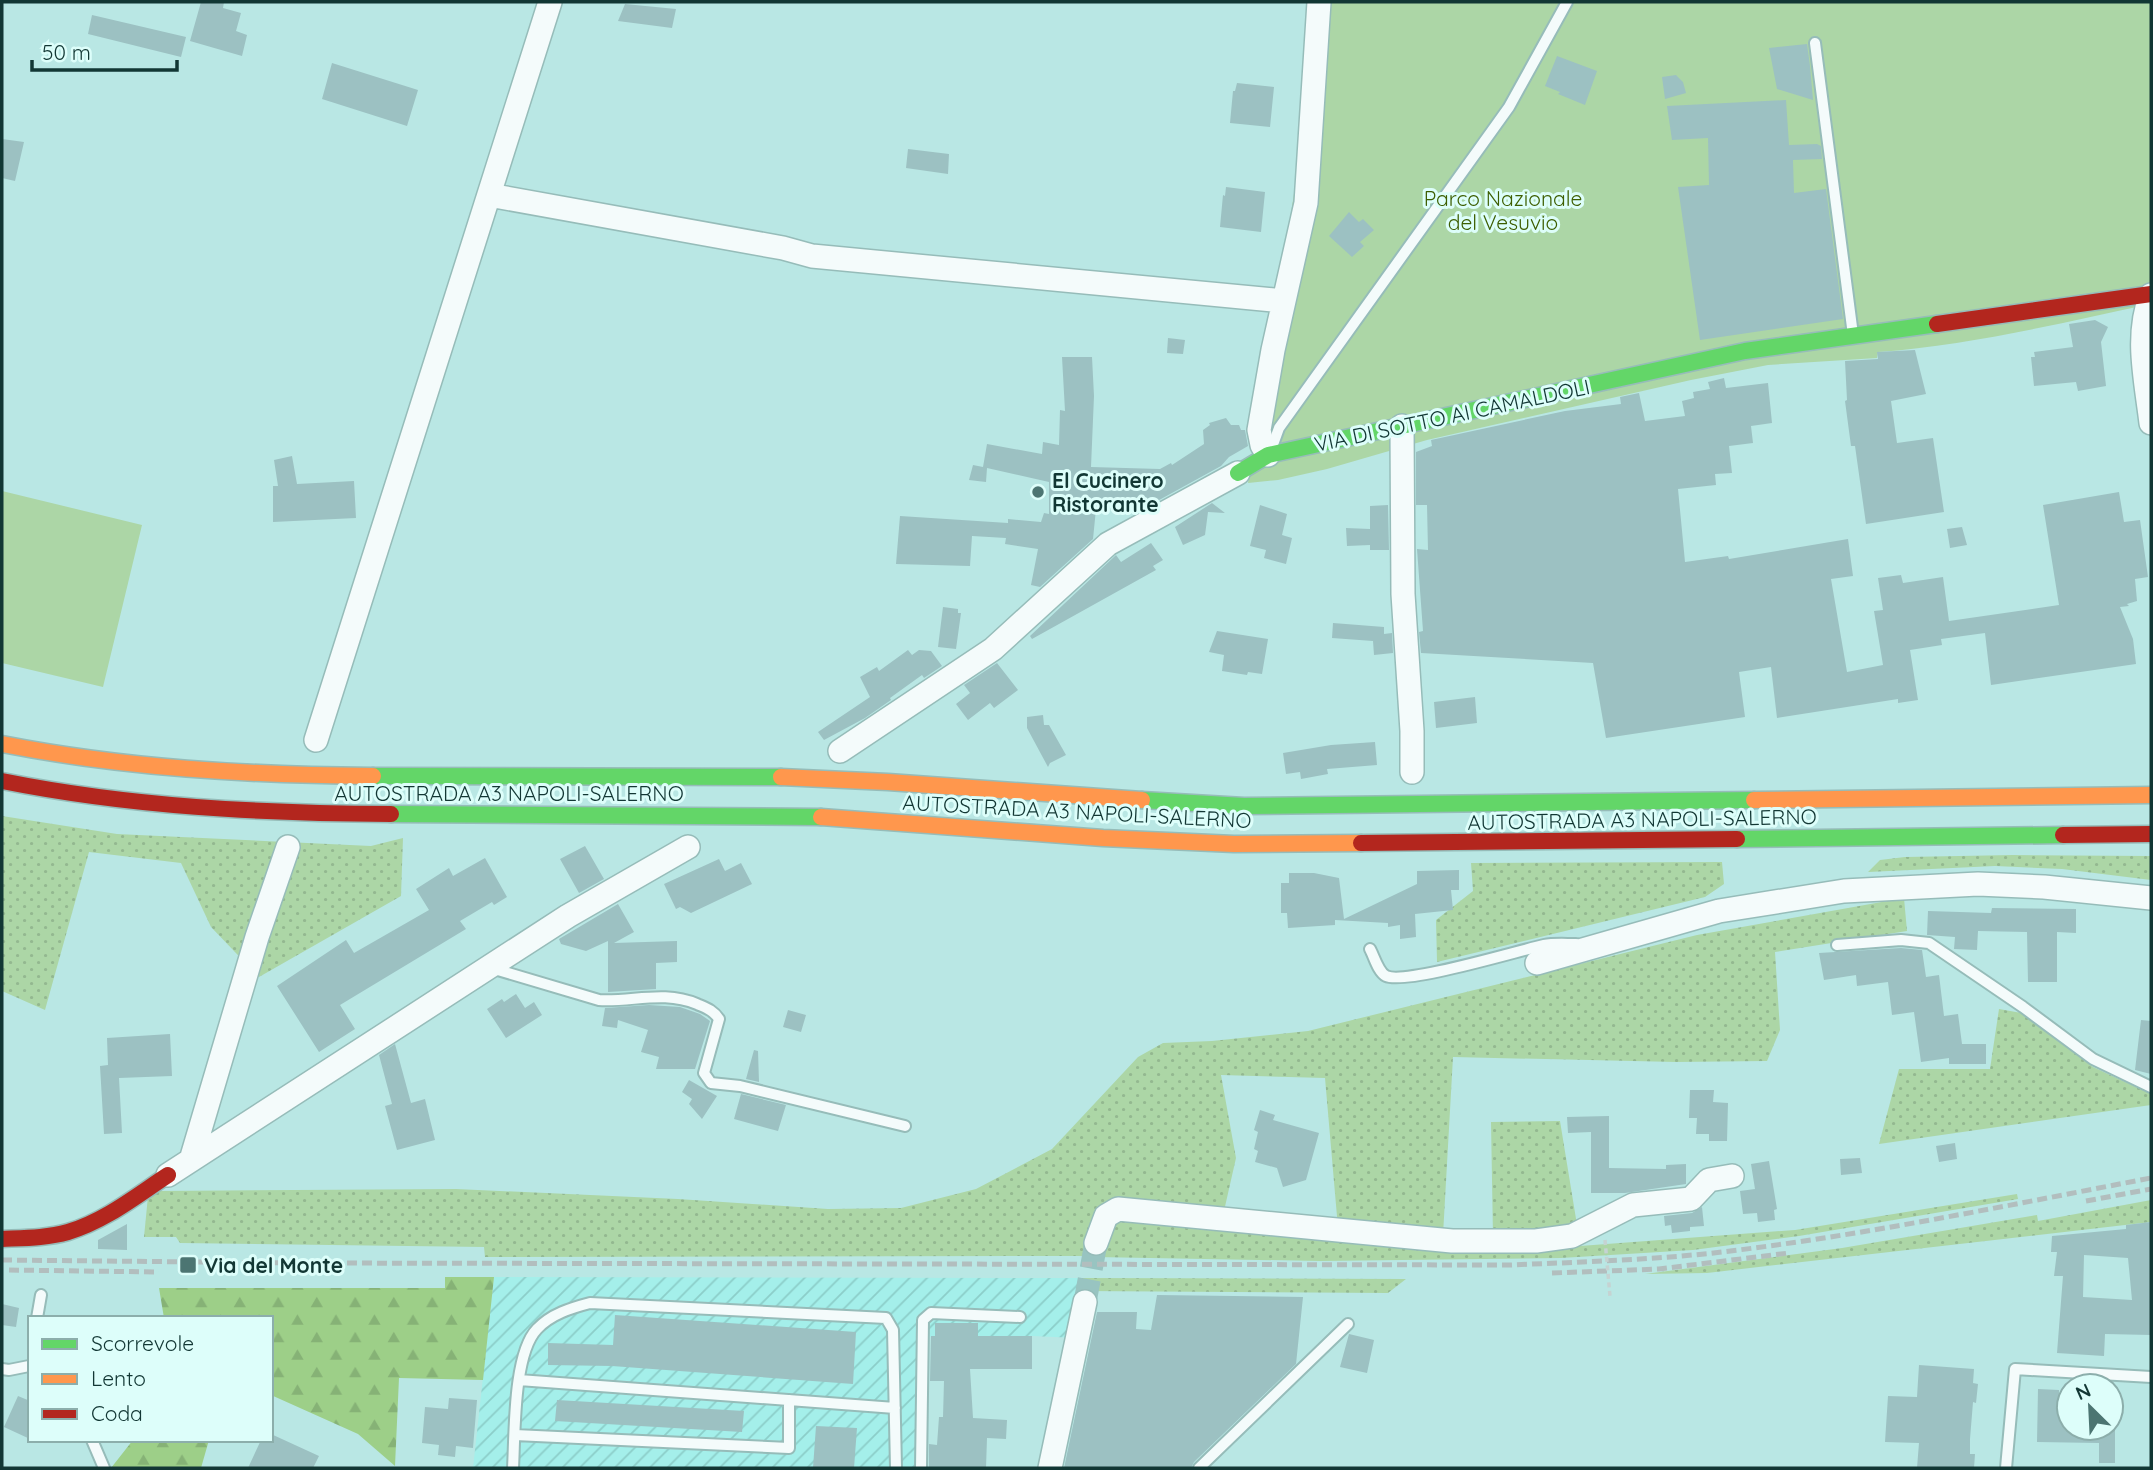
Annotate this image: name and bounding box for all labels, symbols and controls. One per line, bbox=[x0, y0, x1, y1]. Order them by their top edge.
scale bar bbox=[32, 28, 177, 72]
text: 50 m bbox=[42, 39, 91, 65]
park label: Parco Nazionale del Vesuvio bbox=[1424, 185, 1582, 235]
street label: VIA DI SOTTO AI CAMALDOLI bbox=[1312, 373, 1592, 457]
place label: El Cucinero Ristorante bbox=[1052, 467, 1164, 517]
marker: El Cucinero Ristorante bbox=[1030, 484, 1046, 500]
street label: AUTOSTRADA A3 NAPOLI-SALERNO bbox=[334, 780, 684, 806]
street label: AUTOSTRADA A3 NAPOLI-SALERNO bbox=[902, 789, 1252, 833]
street label: AUTOSTRADA A3 NAPOLI-SALERNO bbox=[1467, 803, 1817, 835]
place label: Via del Monte bbox=[204, 1252, 343, 1278]
marker: Via del Monte bbox=[178, 1255, 198, 1275]
legend bbox=[28, 1316, 273, 1442]
text: Scorrevole bbox=[91, 1330, 194, 1356]
text: Lento bbox=[91, 1365, 146, 1391]
north arrow bbox=[2055, 1372, 2125, 1442]
text: N bbox=[2072, 1378, 2094, 1405]
text: Coda bbox=[91, 1400, 143, 1426]

